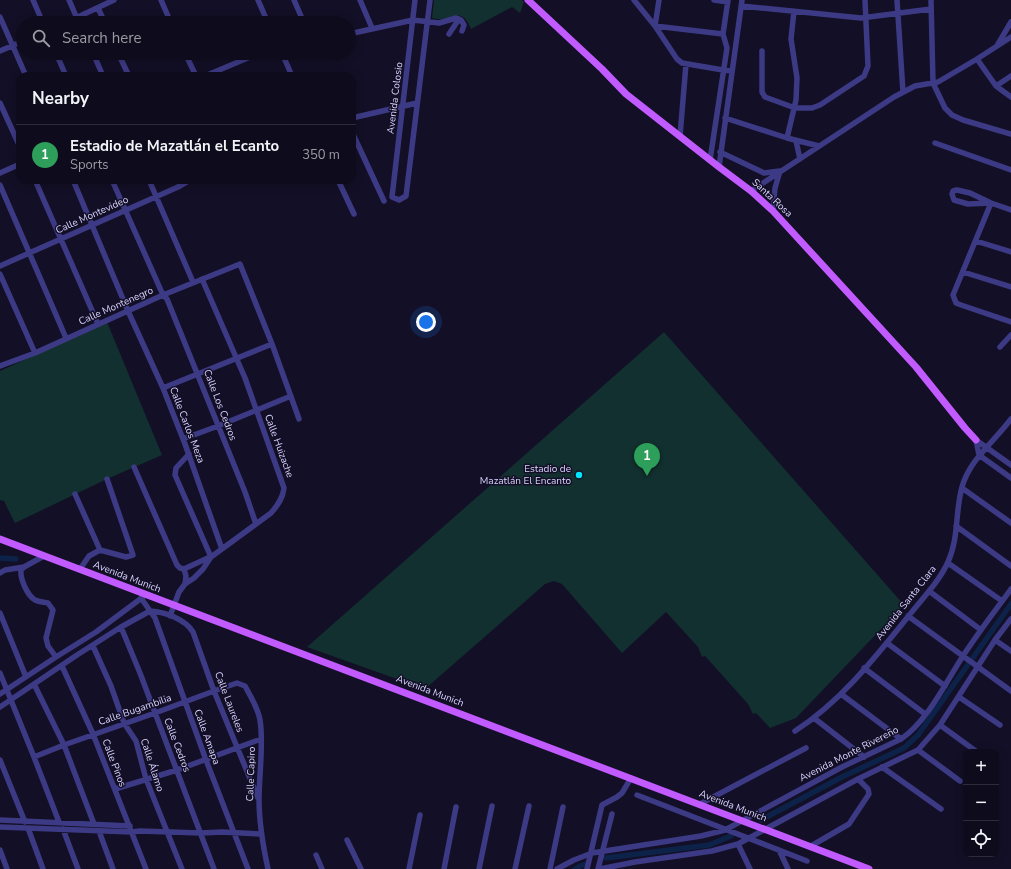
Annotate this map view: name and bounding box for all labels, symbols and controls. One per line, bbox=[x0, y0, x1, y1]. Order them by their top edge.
search box bbox=[16, 16, 356, 60]
icon: search bbox=[30, 27, 52, 49]
text: Search here bbox=[62, 28, 142, 48]
street label: Avenida Colosio bbox=[384, 61, 406, 135]
text: Nearby bbox=[32, 87, 89, 110]
text: Estadio de Mazatlán el Ecanto bbox=[70, 136, 279, 156]
text: 1 bbox=[41, 146, 49, 164]
text: 350 m bbox=[302, 146, 340, 164]
text: Sports bbox=[70, 156, 109, 174]
street label: Santa Rosa bbox=[749, 176, 795, 220]
street label: Calle Montevideo bbox=[53, 193, 131, 237]
street label: Calle Montenegro bbox=[77, 283, 156, 329]
your location bbox=[416, 312, 436, 332]
street label: Calle Los Cedros bbox=[200, 367, 240, 443]
street label: Calle Carlos Meza bbox=[166, 385, 208, 465]
street label: Calle Huizache bbox=[261, 412, 297, 480]
pin: 1 bbox=[634, 443, 660, 476]
place label: Estadio de Mazatlán El Encanto bbox=[480, 462, 571, 488]
marker: Estadio de Mazatlán El Encanto bbox=[574, 470, 584, 480]
street label: Avenida Munich bbox=[91, 558, 163, 596]
street label: Avenida Santa Clara bbox=[872, 563, 940, 643]
street label: Calle Laureles bbox=[211, 670, 247, 734]
street label: Avenida Munich bbox=[394, 672, 466, 710]
street label: Calle Bugambilia bbox=[97, 691, 173, 729]
street label: Calle Amapa bbox=[191, 707, 223, 767]
street label: Calle Cedros bbox=[160, 716, 194, 774]
street label: Avenida Monte Rivereño bbox=[797, 723, 901, 785]
street label: Calle Pinos bbox=[98, 737, 130, 789]
street label: Calle Álamo bbox=[137, 737, 167, 794]
street label: Calle Capiro bbox=[243, 746, 259, 802]
map controls bbox=[963, 749, 999, 857]
button: + bbox=[963, 749, 999, 785]
button: − bbox=[963, 785, 999, 821]
street label: Avenida Munich bbox=[697, 787, 769, 825]
button: locate bbox=[963, 821, 999, 857]

